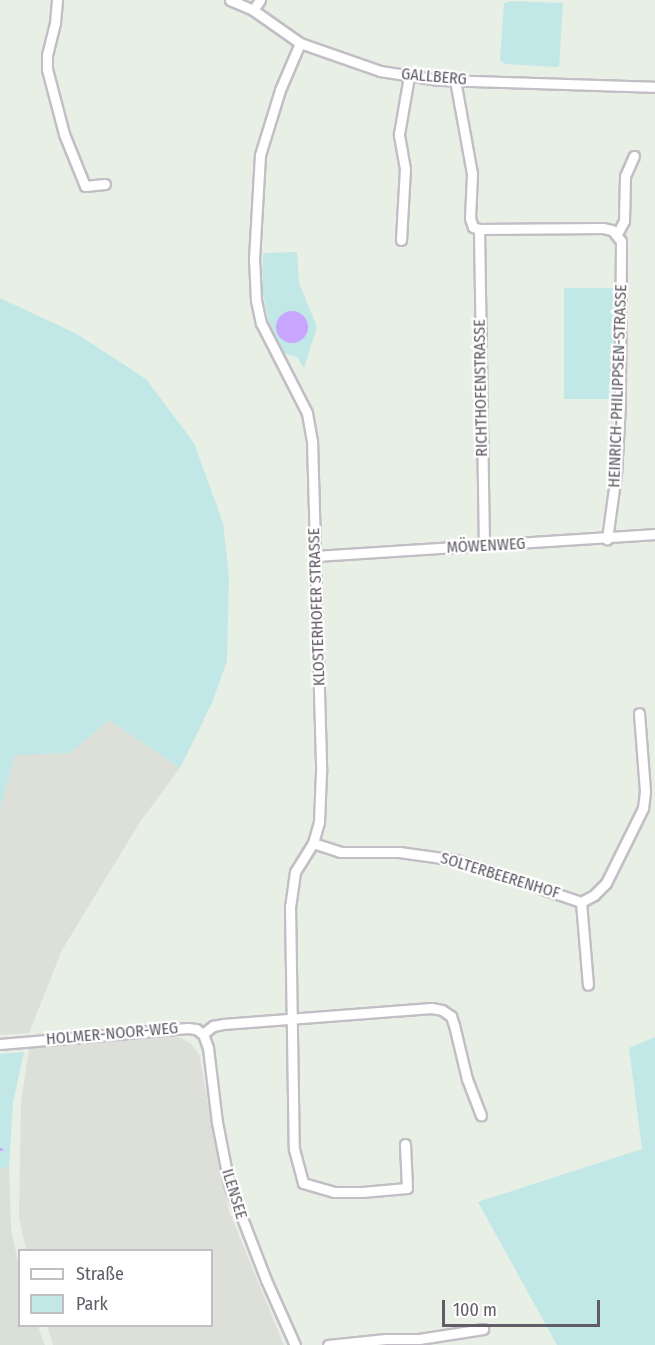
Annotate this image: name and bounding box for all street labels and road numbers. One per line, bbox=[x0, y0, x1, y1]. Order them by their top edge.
street label: GALLBERG bbox=[400, 65, 468, 89]
street label: HEINRICH-PHILIPPSEN-STRASSE bbox=[605, 284, 631, 488]
street label: RICHTHOFENSTRASSE bbox=[470, 319, 492, 457]
street label: KLOSTERHOFER STRASSE bbox=[305, 528, 329, 686]
street label: MÖWENWEG bbox=[446, 534, 526, 558]
street label: SOLTERBEERENHOF bbox=[438, 849, 562, 903]
street label: HOLMER-NOOR-WEG bbox=[45, 1019, 179, 1049]
street label: ILENSEE bbox=[217, 1167, 251, 1221]

